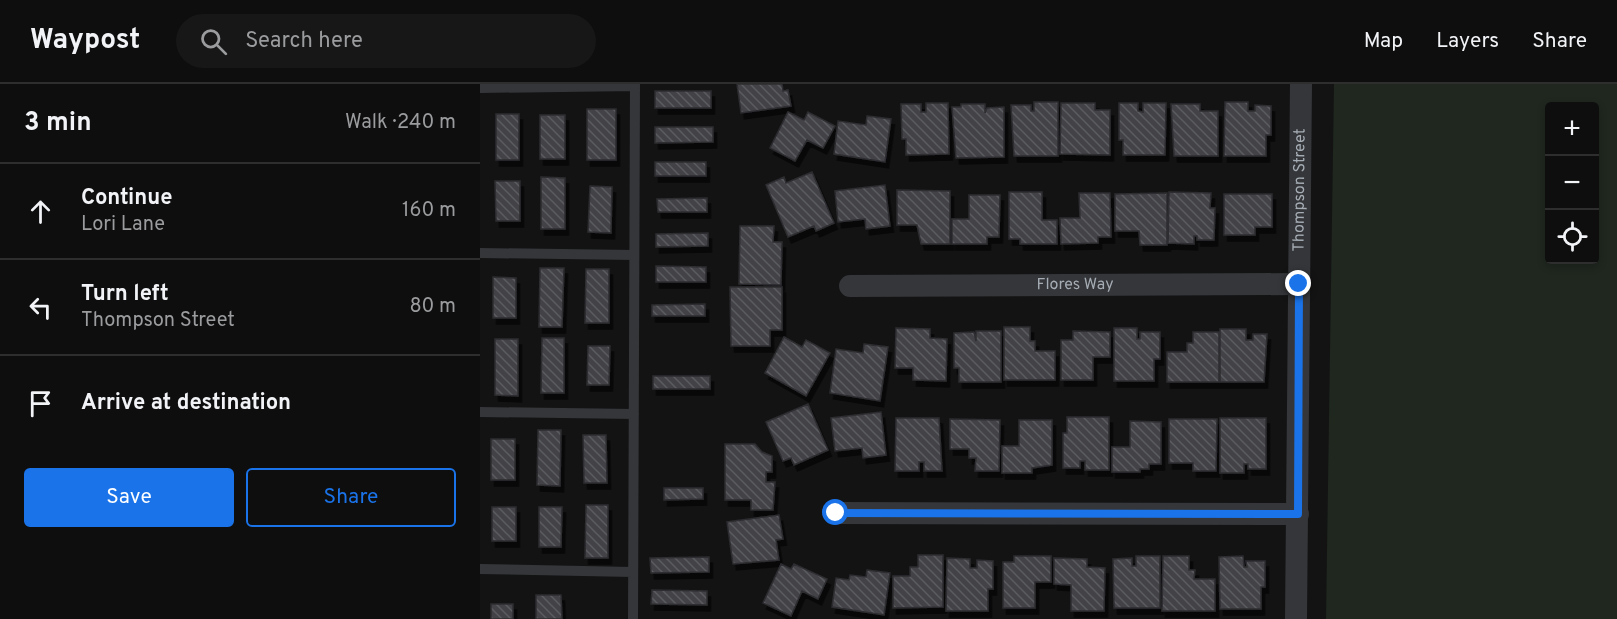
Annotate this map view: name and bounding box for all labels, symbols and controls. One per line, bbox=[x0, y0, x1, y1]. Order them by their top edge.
search box bbox=[176, 14, 596, 68]
text: Waypost bbox=[30, 23, 140, 59]
icon: search bbox=[197, 25, 230, 58]
text: Search here bbox=[245, 28, 363, 55]
text: Map bbox=[1364, 28, 1403, 55]
text: Layers bbox=[1436, 28, 1499, 55]
text: Share bbox=[1532, 28, 1587, 55]
map controls bbox=[1545, 102, 1599, 264]
button: + bbox=[1545, 102, 1599, 156]
text: 3 min bbox=[24, 107, 92, 140]
text: Walk · 240 m bbox=[345, 110, 456, 136]
street label: Thompson Street bbox=[1289, 128, 1311, 252]
button: − bbox=[1545, 156, 1599, 210]
text: Continue bbox=[81, 185, 172, 212]
icon: ahead bbox=[24, 195, 57, 228]
text: 160 m bbox=[402, 198, 456, 224]
button: locate bbox=[1545, 210, 1599, 264]
text: Lori Lane bbox=[81, 212, 165, 238]
route end bbox=[1285, 270, 1311, 296]
street label: Flores Way bbox=[1036, 275, 1114, 295]
text: Turn left bbox=[81, 281, 169, 308]
icon: left bbox=[24, 291, 57, 324]
text: 80 m bbox=[410, 294, 456, 320]
text: Thompson Street bbox=[81, 308, 235, 334]
icon: arrive bbox=[24, 387, 57, 420]
text: Arrive at destination bbox=[81, 390, 291, 417]
button: Save bbox=[24, 468, 234, 527]
button: Share bbox=[246, 468, 456, 527]
route start bbox=[822, 499, 848, 525]

